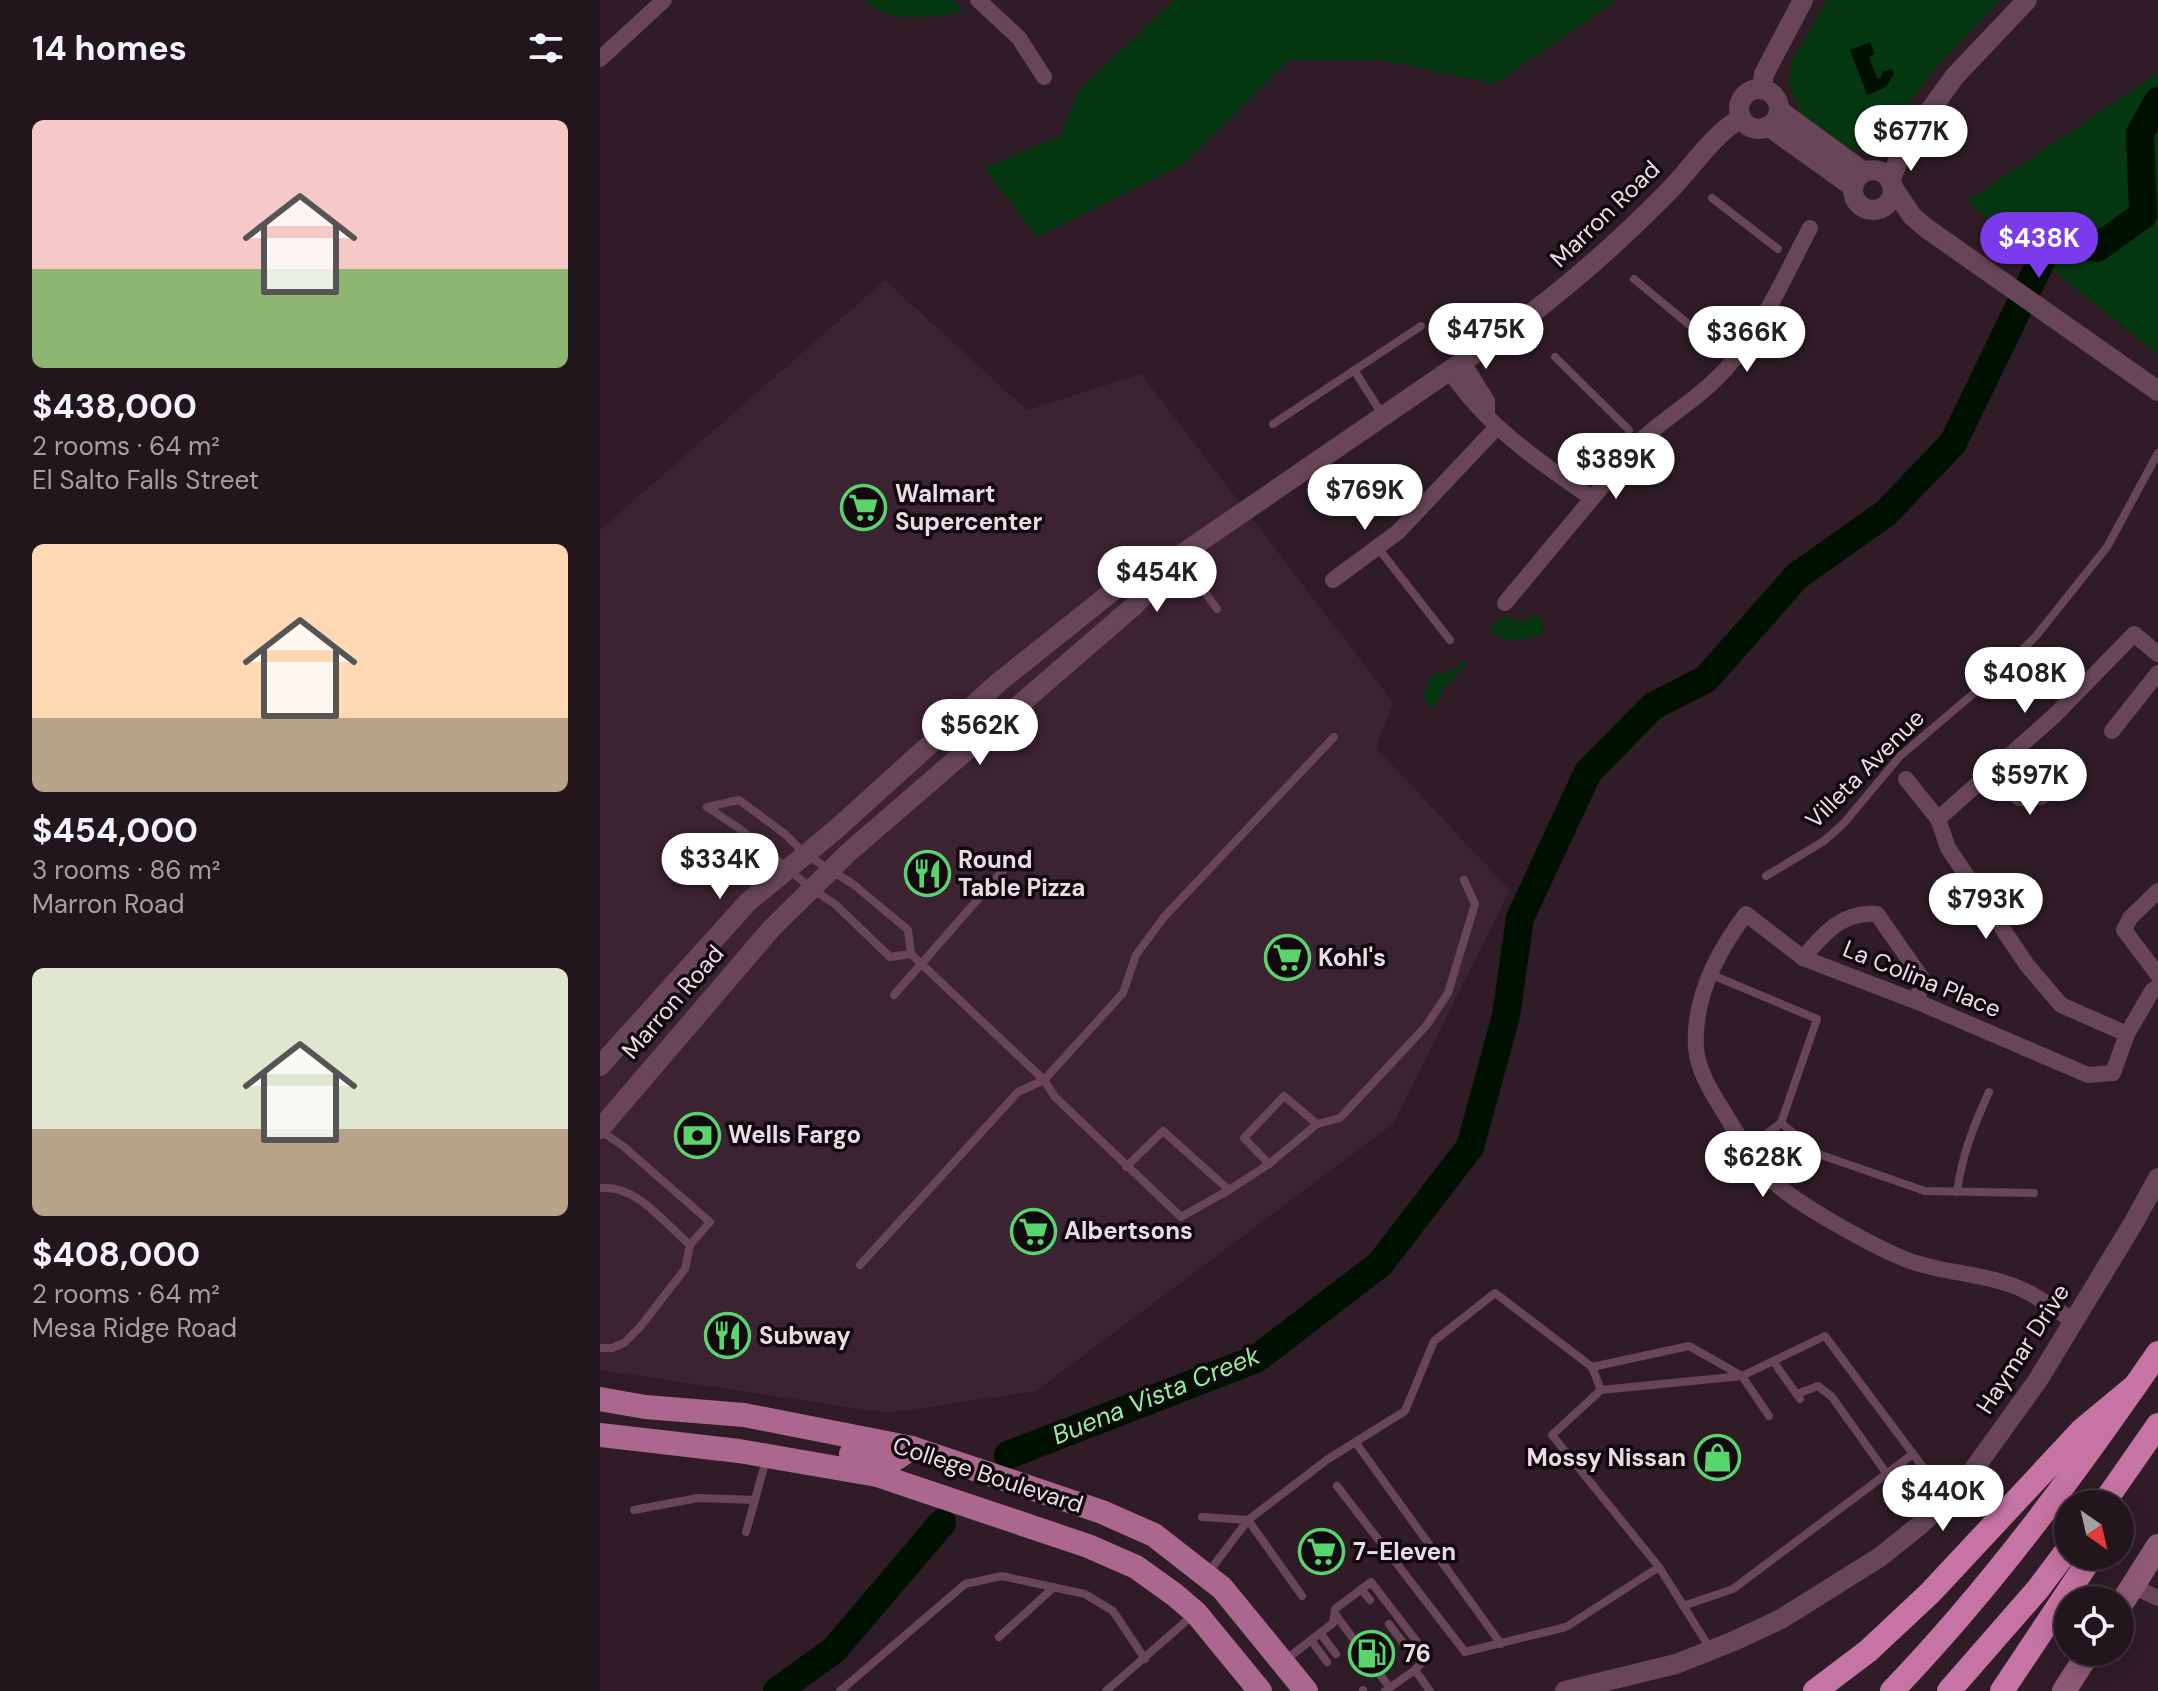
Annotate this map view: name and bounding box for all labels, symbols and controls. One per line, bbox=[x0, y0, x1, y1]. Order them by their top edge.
text: 14 homes bbox=[32, 26, 187, 71]
icon: filters bbox=[524, 26, 568, 70]
pin: $677K bbox=[1855, 105, 1967, 173]
text: $677K bbox=[1873, 114, 1949, 148]
street label: Marron Road bbox=[1543, 154, 1666, 274]
icon: home bbox=[228, 172, 372, 316]
pin: $438K bbox=[1983, 212, 2095, 280]
text: $438K bbox=[1998, 221, 2080, 255]
pin: $475K bbox=[1430, 303, 1542, 371]
pin: $366K bbox=[1691, 306, 1803, 374]
text: $475K bbox=[1446, 312, 1526, 346]
text: $366K bbox=[1706, 315, 1788, 349]
text: $438,000 bbox=[32, 384, 197, 429]
text: 2 rooms · 64 m² bbox=[32, 429, 220, 463]
pin: $389K bbox=[1560, 433, 1672, 501]
text: $389K bbox=[1576, 442, 1656, 476]
text: El Salto Falls Street bbox=[32, 463, 259, 497]
pin: $769K bbox=[1309, 464, 1421, 532]
text: $769K bbox=[1326, 473, 1404, 507]
place label: Walmart Supercenter bbox=[895, 478, 1042, 537]
supermarket icon: Walmart Supercenter bbox=[840, 484, 888, 532]
pin: $454K bbox=[1101, 546, 1213, 614]
text: $454K bbox=[1116, 555, 1198, 589]
icon: home bbox=[228, 596, 372, 740]
pin: $408K bbox=[1969, 647, 2081, 715]
text: $408K bbox=[1983, 656, 2067, 690]
pin: $562K bbox=[924, 699, 1036, 767]
street label: Villeta Avenue bbox=[1798, 702, 1931, 835]
text: $562K bbox=[940, 708, 1020, 742]
pin: $597K bbox=[1974, 749, 2086, 817]
text: $597K bbox=[1991, 758, 2069, 792]
text: $454,000 bbox=[32, 808, 198, 853]
pin: $334K bbox=[664, 833, 776, 901]
text: $334K bbox=[680, 842, 760, 876]
place label: Round Table Pizza bbox=[958, 844, 1085, 903]
restaurant icon: Round Table Pizza bbox=[903, 850, 951, 898]
text: 3 rooms · 86 m² bbox=[32, 853, 220, 887]
pin: $793K bbox=[1930, 873, 2042, 941]
text: $793K bbox=[1947, 882, 2025, 916]
text: Marron Road bbox=[32, 887, 185, 921]
street label: La Colina Place bbox=[1839, 933, 2006, 1024]
supermarket icon: Kohl's bbox=[1263, 934, 1311, 982]
street label: Marron Road bbox=[615, 938, 731, 1065]
place label: Kohl's bbox=[1318, 942, 1386, 973]
icon: home bbox=[228, 1020, 372, 1164]
bank icon: Wells Fargo bbox=[673, 1111, 721, 1159]
place label: Wells Fargo bbox=[728, 1119, 861, 1150]
pin: $628K bbox=[1707, 1131, 1819, 1199]
text: $628K bbox=[1723, 1140, 1803, 1174]
supermarket icon: Albertsons bbox=[1009, 1207, 1057, 1255]
place label: Albertsons bbox=[1064, 1215, 1193, 1246]
text: $408,000 bbox=[32, 1232, 200, 1277]
text: 2 rooms · 64 m² bbox=[32, 1277, 220, 1311]
street label: Haymar Drive bbox=[1969, 1278, 2076, 1420]
text: Mesa Ridge Road bbox=[32, 1311, 237, 1345]
restaurant icon: Subway bbox=[704, 1312, 752, 1360]
place label: Subway bbox=[759, 1320, 851, 1351]
water label: Buena Vista Creek bbox=[1047, 1338, 1266, 1452]
street label: College Boulevard bbox=[889, 1429, 1087, 1520]
shop icon: Mossy Nissan bbox=[1693, 1434, 1741, 1482]
place label: Mossy Nissan bbox=[1527, 1442, 1686, 1473]
pin: $440K bbox=[1887, 1465, 1999, 1533]
text: $440K bbox=[1901, 1474, 1985, 1508]
north arrow bbox=[2054, 1490, 2134, 1570]
map controls bbox=[2054, 1490, 2134, 1666]
supermarket icon: 7-Eleven bbox=[1298, 1528, 1346, 1576]
place label: 7-Eleven bbox=[1353, 1536, 1456, 1567]
button: locate bbox=[2054, 1586, 2134, 1666]
fuel station icon: 76 bbox=[1348, 1630, 1396, 1678]
place label: 76 bbox=[1403, 1638, 1431, 1669]

